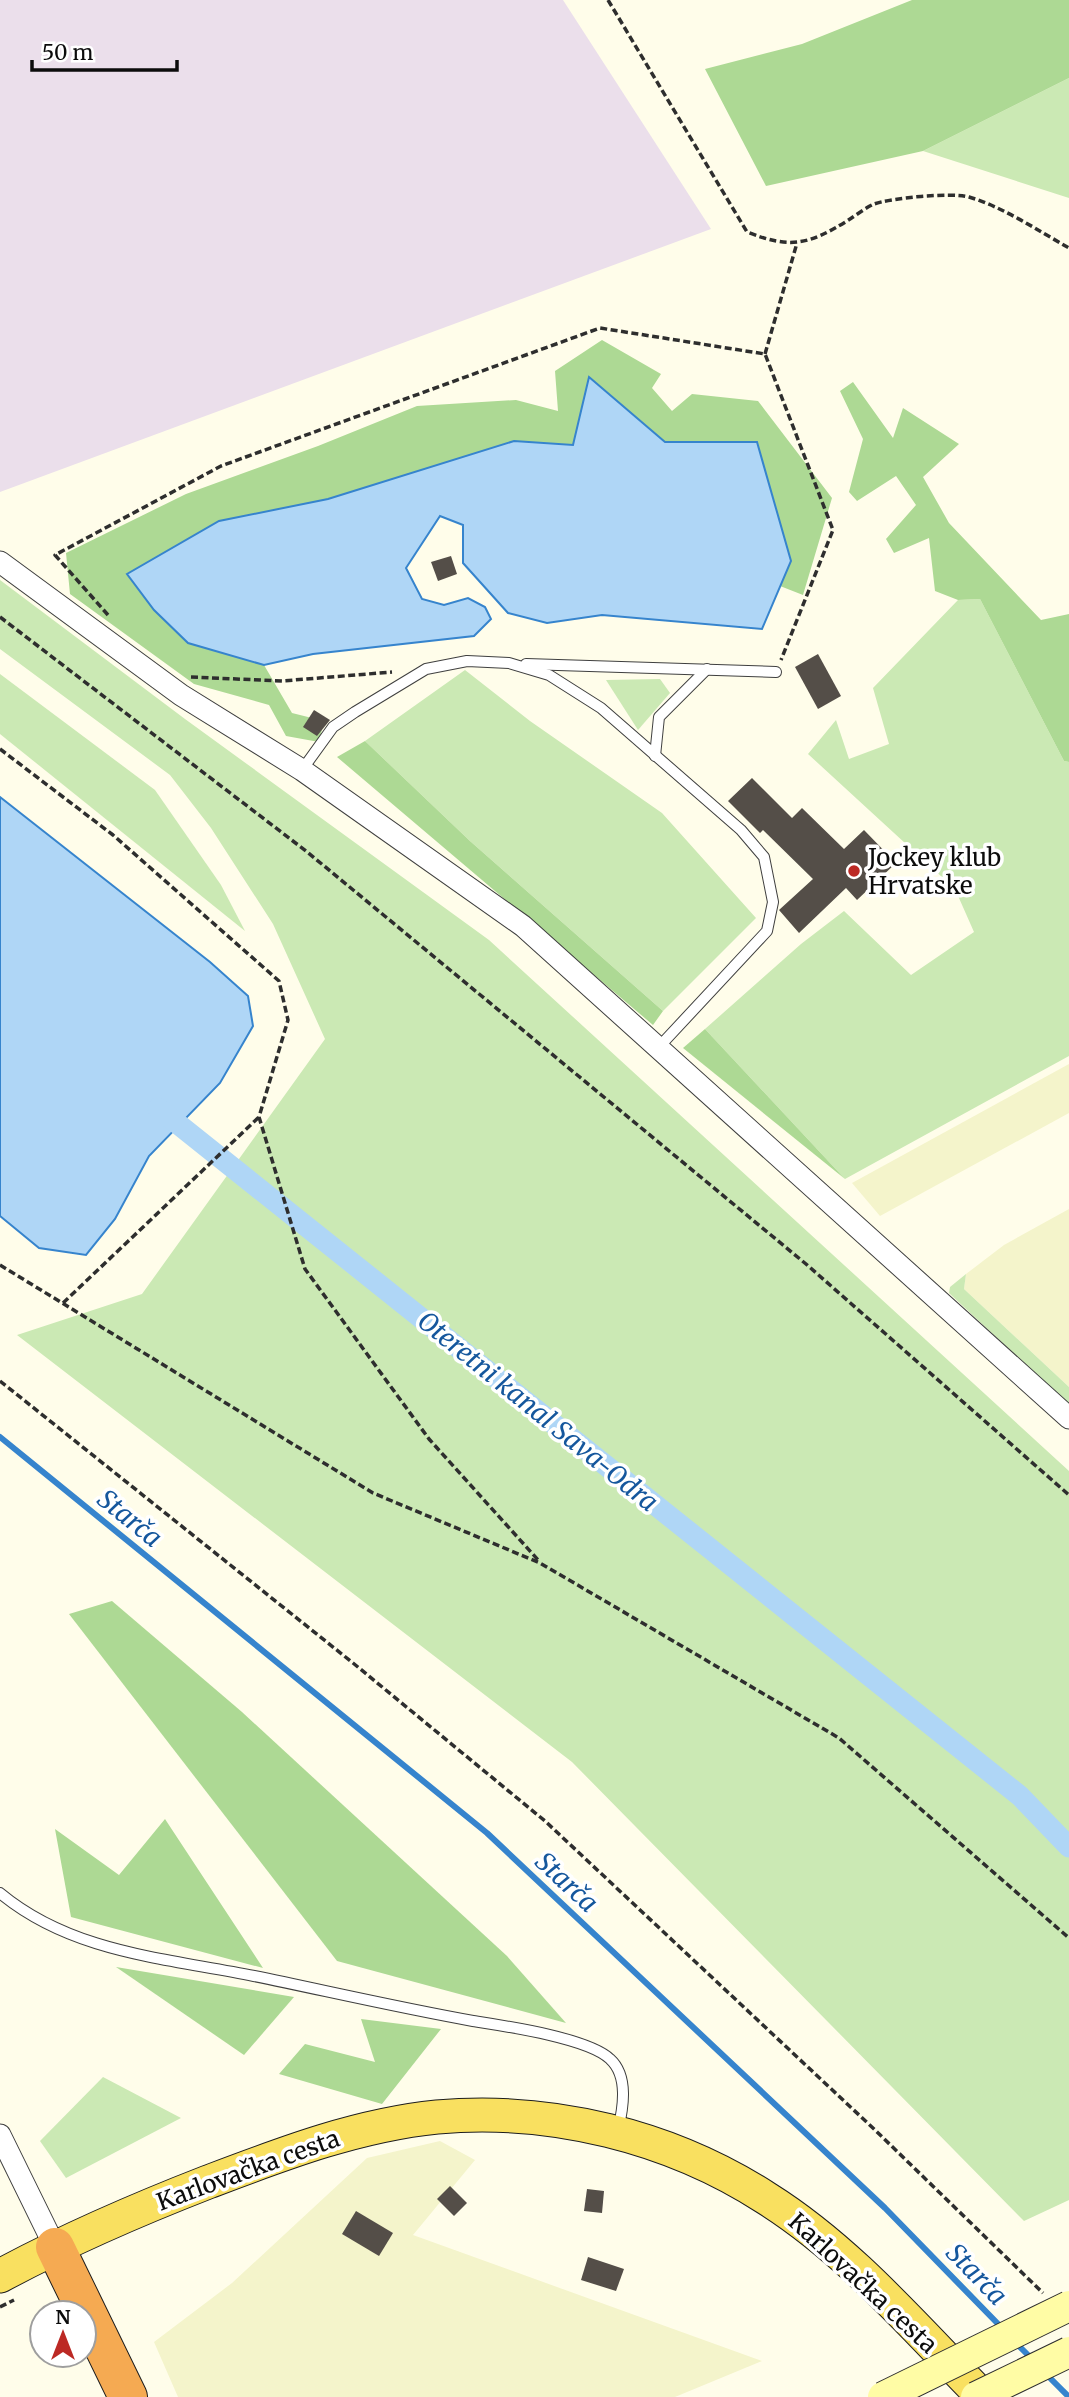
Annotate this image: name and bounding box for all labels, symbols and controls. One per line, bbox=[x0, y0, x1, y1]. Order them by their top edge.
scale bar bbox=[32, 28, 177, 72]
text: 50 m bbox=[42, 39, 93, 66]
place label: Jockey klub Hrvatske bbox=[867, 842, 1001, 901]
marker: Jockey klub Hrvatske bbox=[846, 863, 862, 879]
water label: Oteretni kanal Sava-Odra bbox=[411, 1304, 665, 1518]
water label: Starča bbox=[91, 1482, 169, 1554]
water label: Starča bbox=[529, 1845, 605, 1919]
street label: Karlovačka cesta bbox=[152, 2122, 344, 2217]
street label: Karlovačka cesta bbox=[782, 2206, 944, 2360]
water label: Starča bbox=[940, 2236, 1014, 2312]
north arrow bbox=[28, 2299, 98, 2369]
text: N bbox=[55, 2305, 71, 2329]

